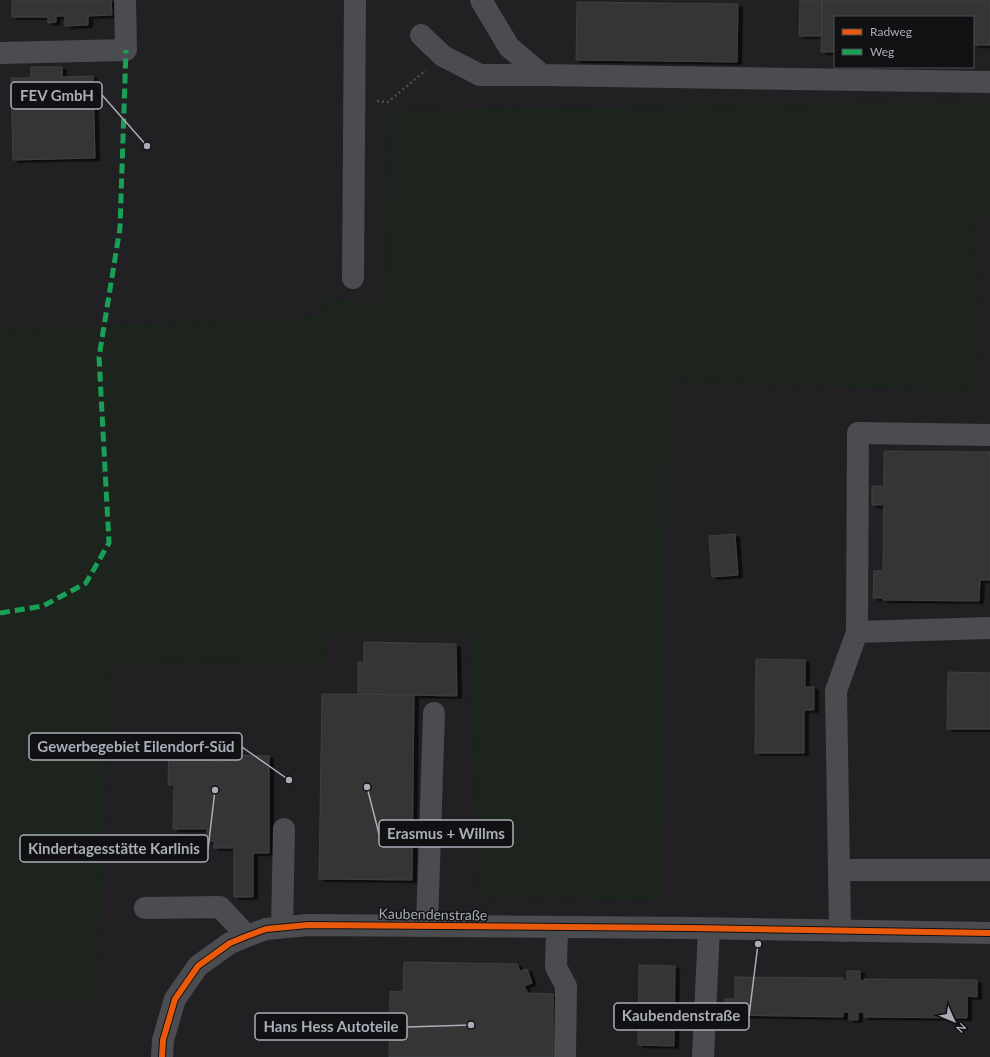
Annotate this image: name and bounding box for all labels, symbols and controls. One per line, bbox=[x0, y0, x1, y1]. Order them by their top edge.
legend bbox=[834, 16, 974, 68]
text: Radweg bbox=[870, 24, 912, 39]
text: Weg bbox=[870, 44, 894, 59]
callout: FEV GmbH bbox=[11, 82, 102, 109]
text: FEV GmbH bbox=[20, 86, 94, 104]
callout: Gewerbegebiet Eilendorf-Süd bbox=[29, 733, 242, 760]
text: Gewerbegebiet Eilendorf-Süd bbox=[37, 737, 235, 755]
callout: Erasmus + Willms bbox=[379, 820, 513, 847]
text: Erasmus + Willms bbox=[387, 824, 505, 842]
callout: Kindertagesstätte Karlinis bbox=[20, 835, 208, 862]
text: Kindertagesstätte Karlinis bbox=[28, 839, 200, 857]
street label: Kaubendenstraße bbox=[379, 905, 487, 923]
north arrow bbox=[934, 1001, 974, 1041]
callout: Kaubendenstraße bbox=[614, 1003, 749, 1030]
text: Kaubendenstraße bbox=[622, 1006, 740, 1024]
callout: Hans Hess Autoteile bbox=[255, 1013, 407, 1040]
text: Hans Hess Autoteile bbox=[263, 1017, 399, 1035]
text: N bbox=[954, 1021, 969, 1036]

